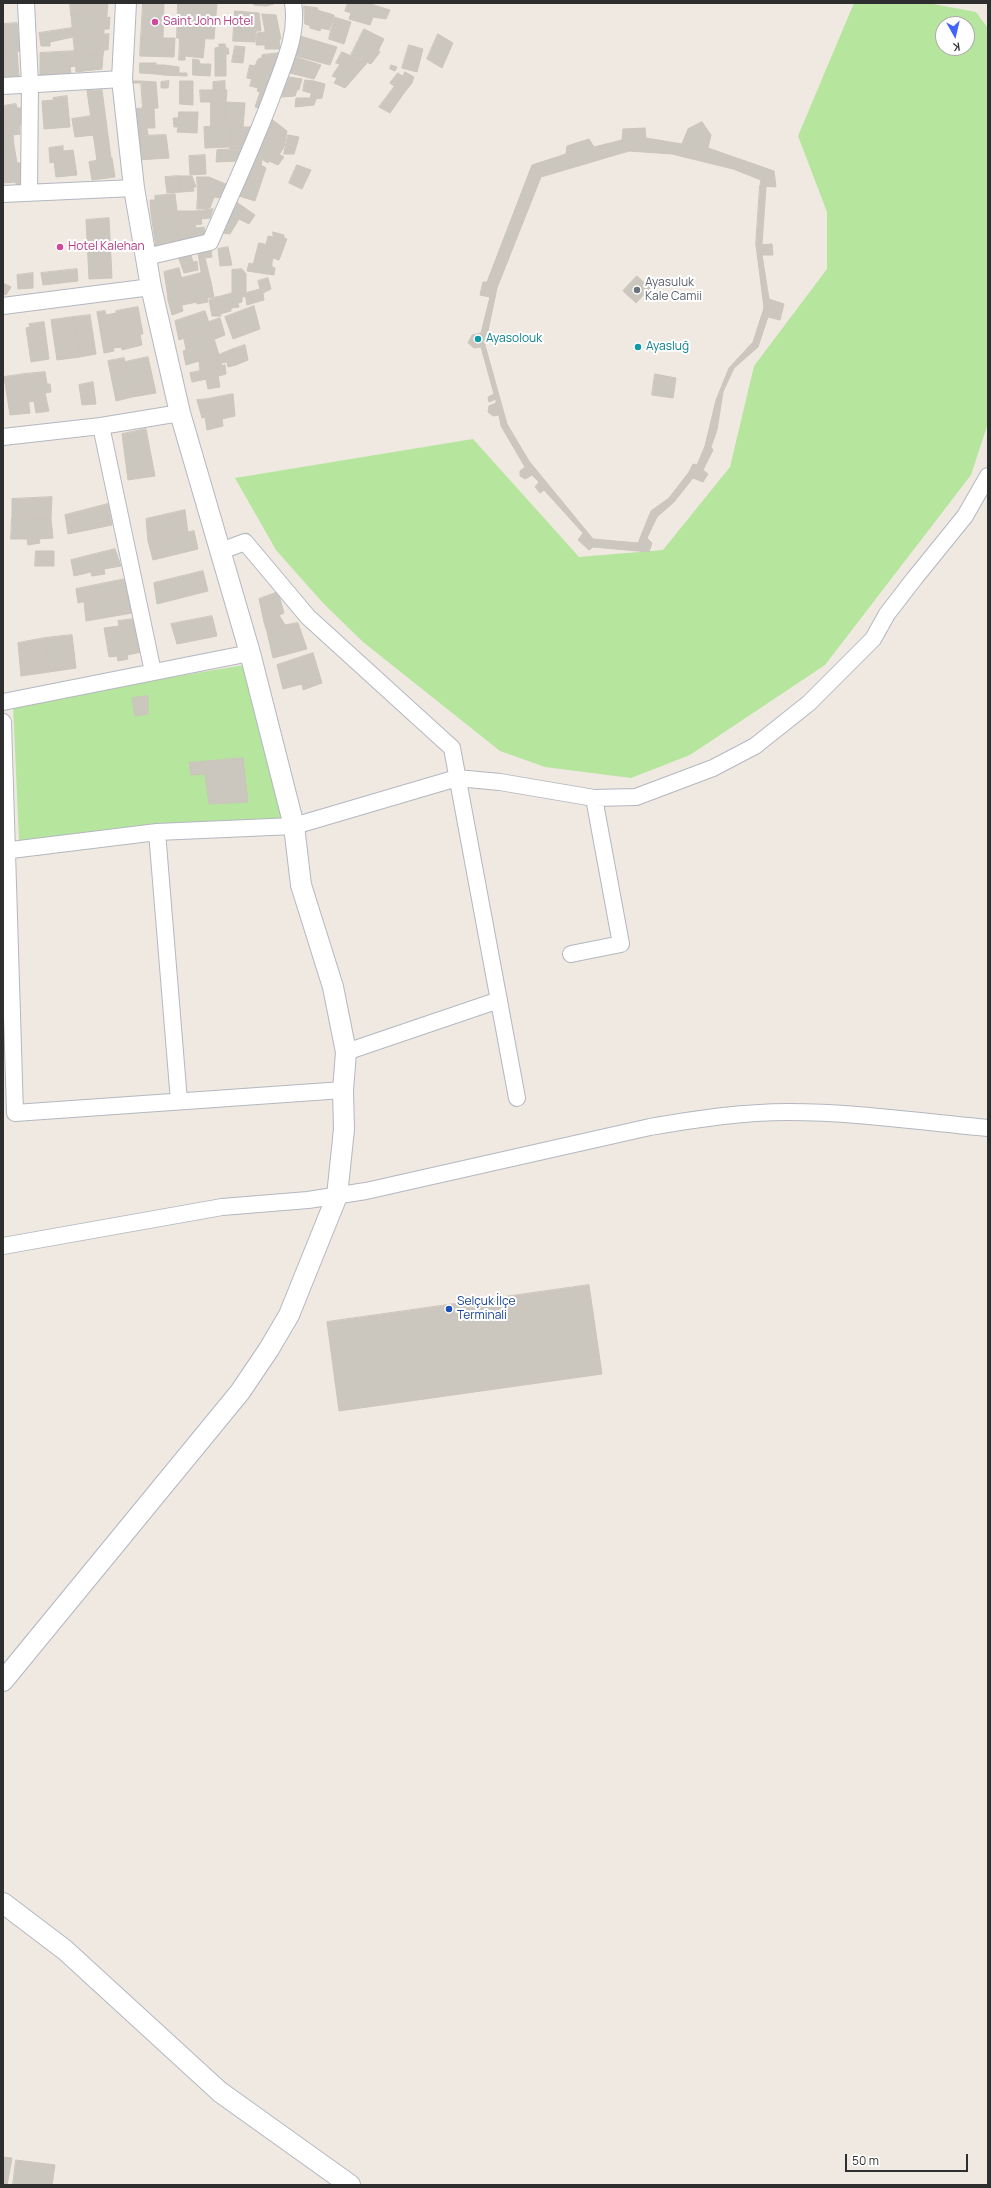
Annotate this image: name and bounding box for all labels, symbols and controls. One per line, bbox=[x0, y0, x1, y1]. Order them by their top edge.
place label: Saint John Hotel bbox=[163, 15, 253, 29]
north arrow bbox=[935, 16, 975, 56]
marker: Saint John Hotel bbox=[150, 17, 160, 27]
text: K bbox=[952, 39, 961, 55]
place label: Hotel Kalehan bbox=[68, 240, 145, 254]
marker: Hotel Kalehan bbox=[55, 242, 65, 252]
place label: Ayasuluk Kale Camii bbox=[645, 276, 702, 304]
marker: Ayasuluk Kale Camii bbox=[632, 285, 642, 295]
place label: Ayasolouk bbox=[486, 332, 542, 346]
marker: Ayasolouk bbox=[473, 334, 483, 344]
place label: Ayasluğ bbox=[646, 340, 689, 354]
marker: Ayasluğ bbox=[633, 342, 643, 352]
place label: Selçuk İlçe Terminali bbox=[457, 1295, 515, 1323]
marker: Selçuk İlçe Terminali bbox=[444, 1304, 454, 1314]
scale bar bbox=[847, 2146, 970, 2172]
text: 50 m bbox=[852, 2152, 879, 2169]

